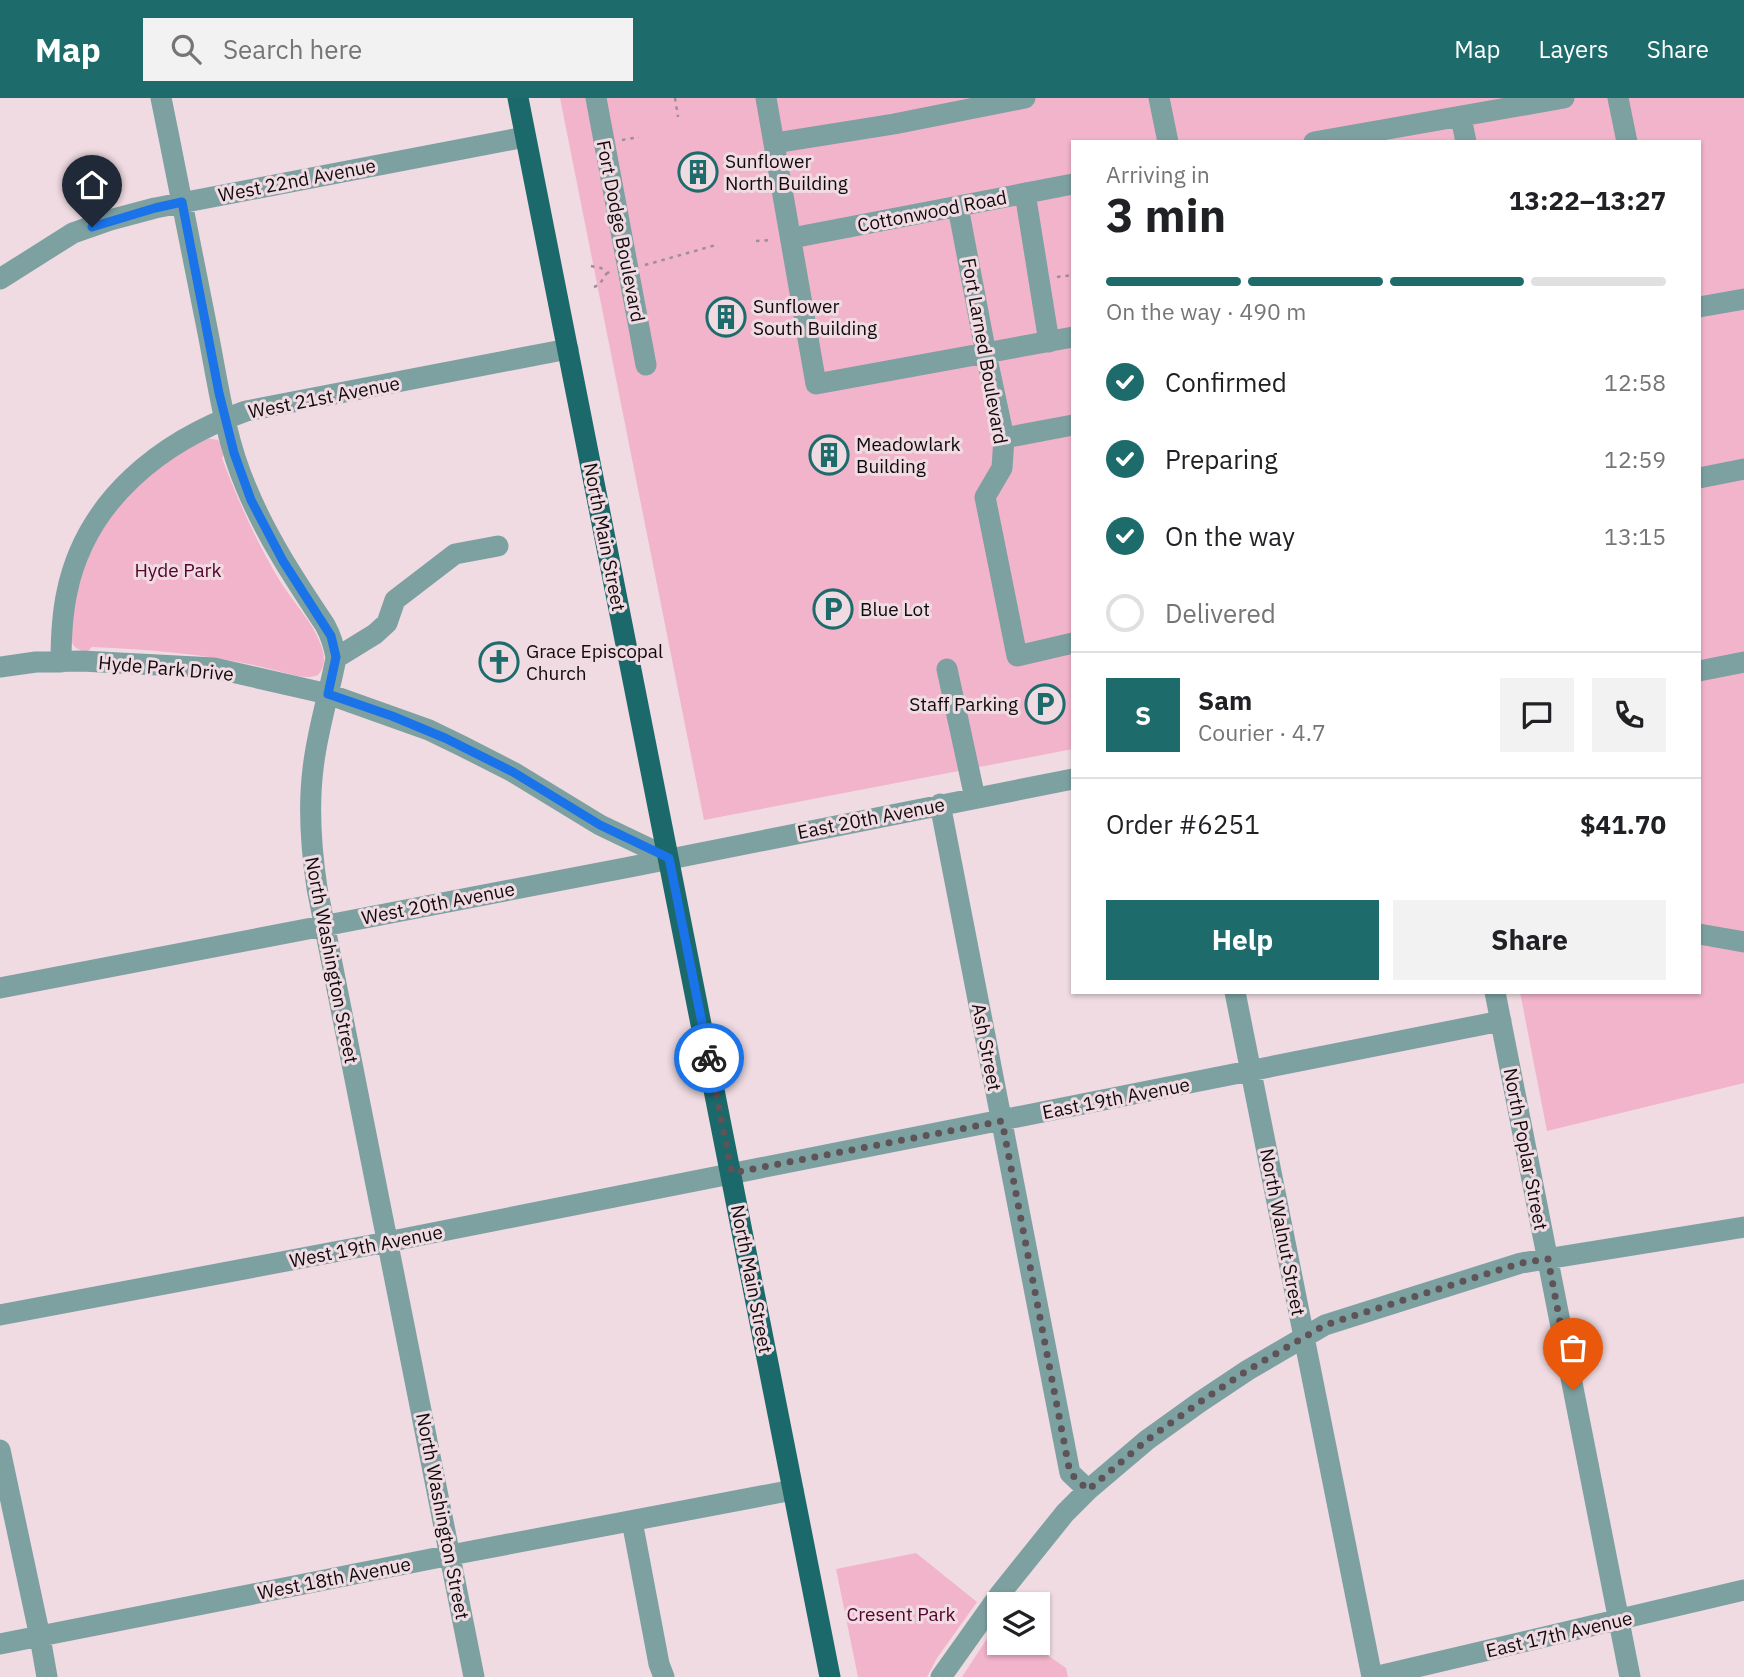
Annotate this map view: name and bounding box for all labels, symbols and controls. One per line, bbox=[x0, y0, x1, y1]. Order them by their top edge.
search box bbox=[143, 18, 633, 81]
text: Map bbox=[35, 28, 101, 71]
icon: search bbox=[167, 30, 205, 68]
text: Search here bbox=[223, 32, 362, 66]
text: Map bbox=[1454, 33, 1501, 65]
text: Layers bbox=[1539, 33, 1609, 65]
text: Share bbox=[1647, 33, 1709, 65]
street label: Fort Dodge Boulevard bbox=[592, 138, 650, 324]
place label: Sunflower North Building bbox=[725, 149, 848, 195]
building icon: Sunflower North Building bbox=[677, 151, 719, 193]
street label: West 22nd Avenue bbox=[216, 153, 378, 207]
pin bbox=[62, 155, 122, 227]
text: Arriving in bbox=[1106, 159, 1210, 189]
icon: home bbox=[73, 166, 111, 204]
text: 13:22–13:27 bbox=[1509, 183, 1666, 217]
street label: Cottonwood Road bbox=[855, 185, 1009, 237]
text: 3 min bbox=[1106, 185, 1226, 245]
street label: Fort Larned Boulevard bbox=[957, 256, 1013, 446]
place label: Sunflower South Building bbox=[753, 294, 877, 340]
building icon: Sunflower South Building bbox=[705, 296, 747, 338]
text: On the way · 490 m bbox=[1106, 296, 1306, 326]
icon: check bbox=[1106, 363, 1144, 401]
text: Confirmed bbox=[1165, 365, 1287, 399]
text: 12:58 bbox=[1604, 367, 1666, 397]
street label: West 21st Avenue bbox=[246, 371, 402, 423]
place label: Meadowlark Building bbox=[856, 432, 960, 478]
building icon: Meadowlark Building bbox=[808, 434, 850, 476]
icon: check bbox=[1106, 440, 1144, 478]
text: Preparing bbox=[1165, 442, 1278, 476]
text: 12:59 bbox=[1604, 444, 1666, 474]
street label: North Main Street bbox=[579, 461, 631, 613]
icon: check bbox=[1106, 517, 1144, 555]
text: On the way bbox=[1165, 519, 1295, 553]
text: 13:15 bbox=[1604, 521, 1666, 551]
park label: Hyde Park bbox=[134, 558, 222, 582]
parking icon: Blue Lot bbox=[812, 588, 854, 630]
text: Delivered bbox=[1165, 596, 1276, 630]
place label: Blue Lot bbox=[860, 597, 930, 621]
place label: Grace Episcopal Church bbox=[526, 639, 663, 685]
church icon: Grace Episcopal Church bbox=[478, 641, 520, 683]
street label: Hyde Park Drive bbox=[97, 650, 235, 686]
button: chat bbox=[1500, 678, 1574, 752]
button: phone bbox=[1592, 678, 1666, 752]
parking icon: Staff Parking bbox=[1024, 683, 1066, 725]
text: Sam bbox=[1198, 683, 1252, 717]
place label: Staff Parking bbox=[909, 692, 1018, 716]
text: S bbox=[1135, 698, 1151, 732]
text: Courier · 4.7 bbox=[1198, 717, 1326, 747]
street label: East 20th Avenue bbox=[795, 792, 947, 844]
text: Order #6251 bbox=[1106, 807, 1260, 841]
text: $41.70 bbox=[1580, 807, 1666, 841]
street label: North Washington Street bbox=[300, 855, 364, 1065]
street label: West 20th Avenue bbox=[359, 876, 517, 930]
button: Help bbox=[1106, 900, 1379, 980]
button: Share bbox=[1393, 900, 1666, 980]
street label: Ash Street bbox=[967, 1001, 1007, 1093]
courier bbox=[674, 1023, 744, 1093]
icon: bike bbox=[690, 1039, 728, 1077]
street label: North Poplar Street bbox=[1499, 1066, 1553, 1232]
street label: East 19th Avenue bbox=[1040, 1072, 1192, 1124]
street label: North Walnut Street bbox=[1255, 1146, 1311, 1318]
street label: North Main Street bbox=[726, 1203, 778, 1355]
street label: West 19th Avenue bbox=[287, 1219, 445, 1273]
pin bbox=[1543, 1318, 1603, 1390]
icon: bag bbox=[1554, 1329, 1592, 1367]
street label: North Washington Street bbox=[411, 1411, 475, 1621]
street label: West 18th Avenue bbox=[255, 1551, 413, 1605]
map controls bbox=[987, 1592, 1050, 1655]
button: layers bbox=[987, 1592, 1050, 1655]
park label: Cresent Park bbox=[846, 1602, 956, 1626]
street label: East 17th Avenue bbox=[1483, 1605, 1635, 1663]

